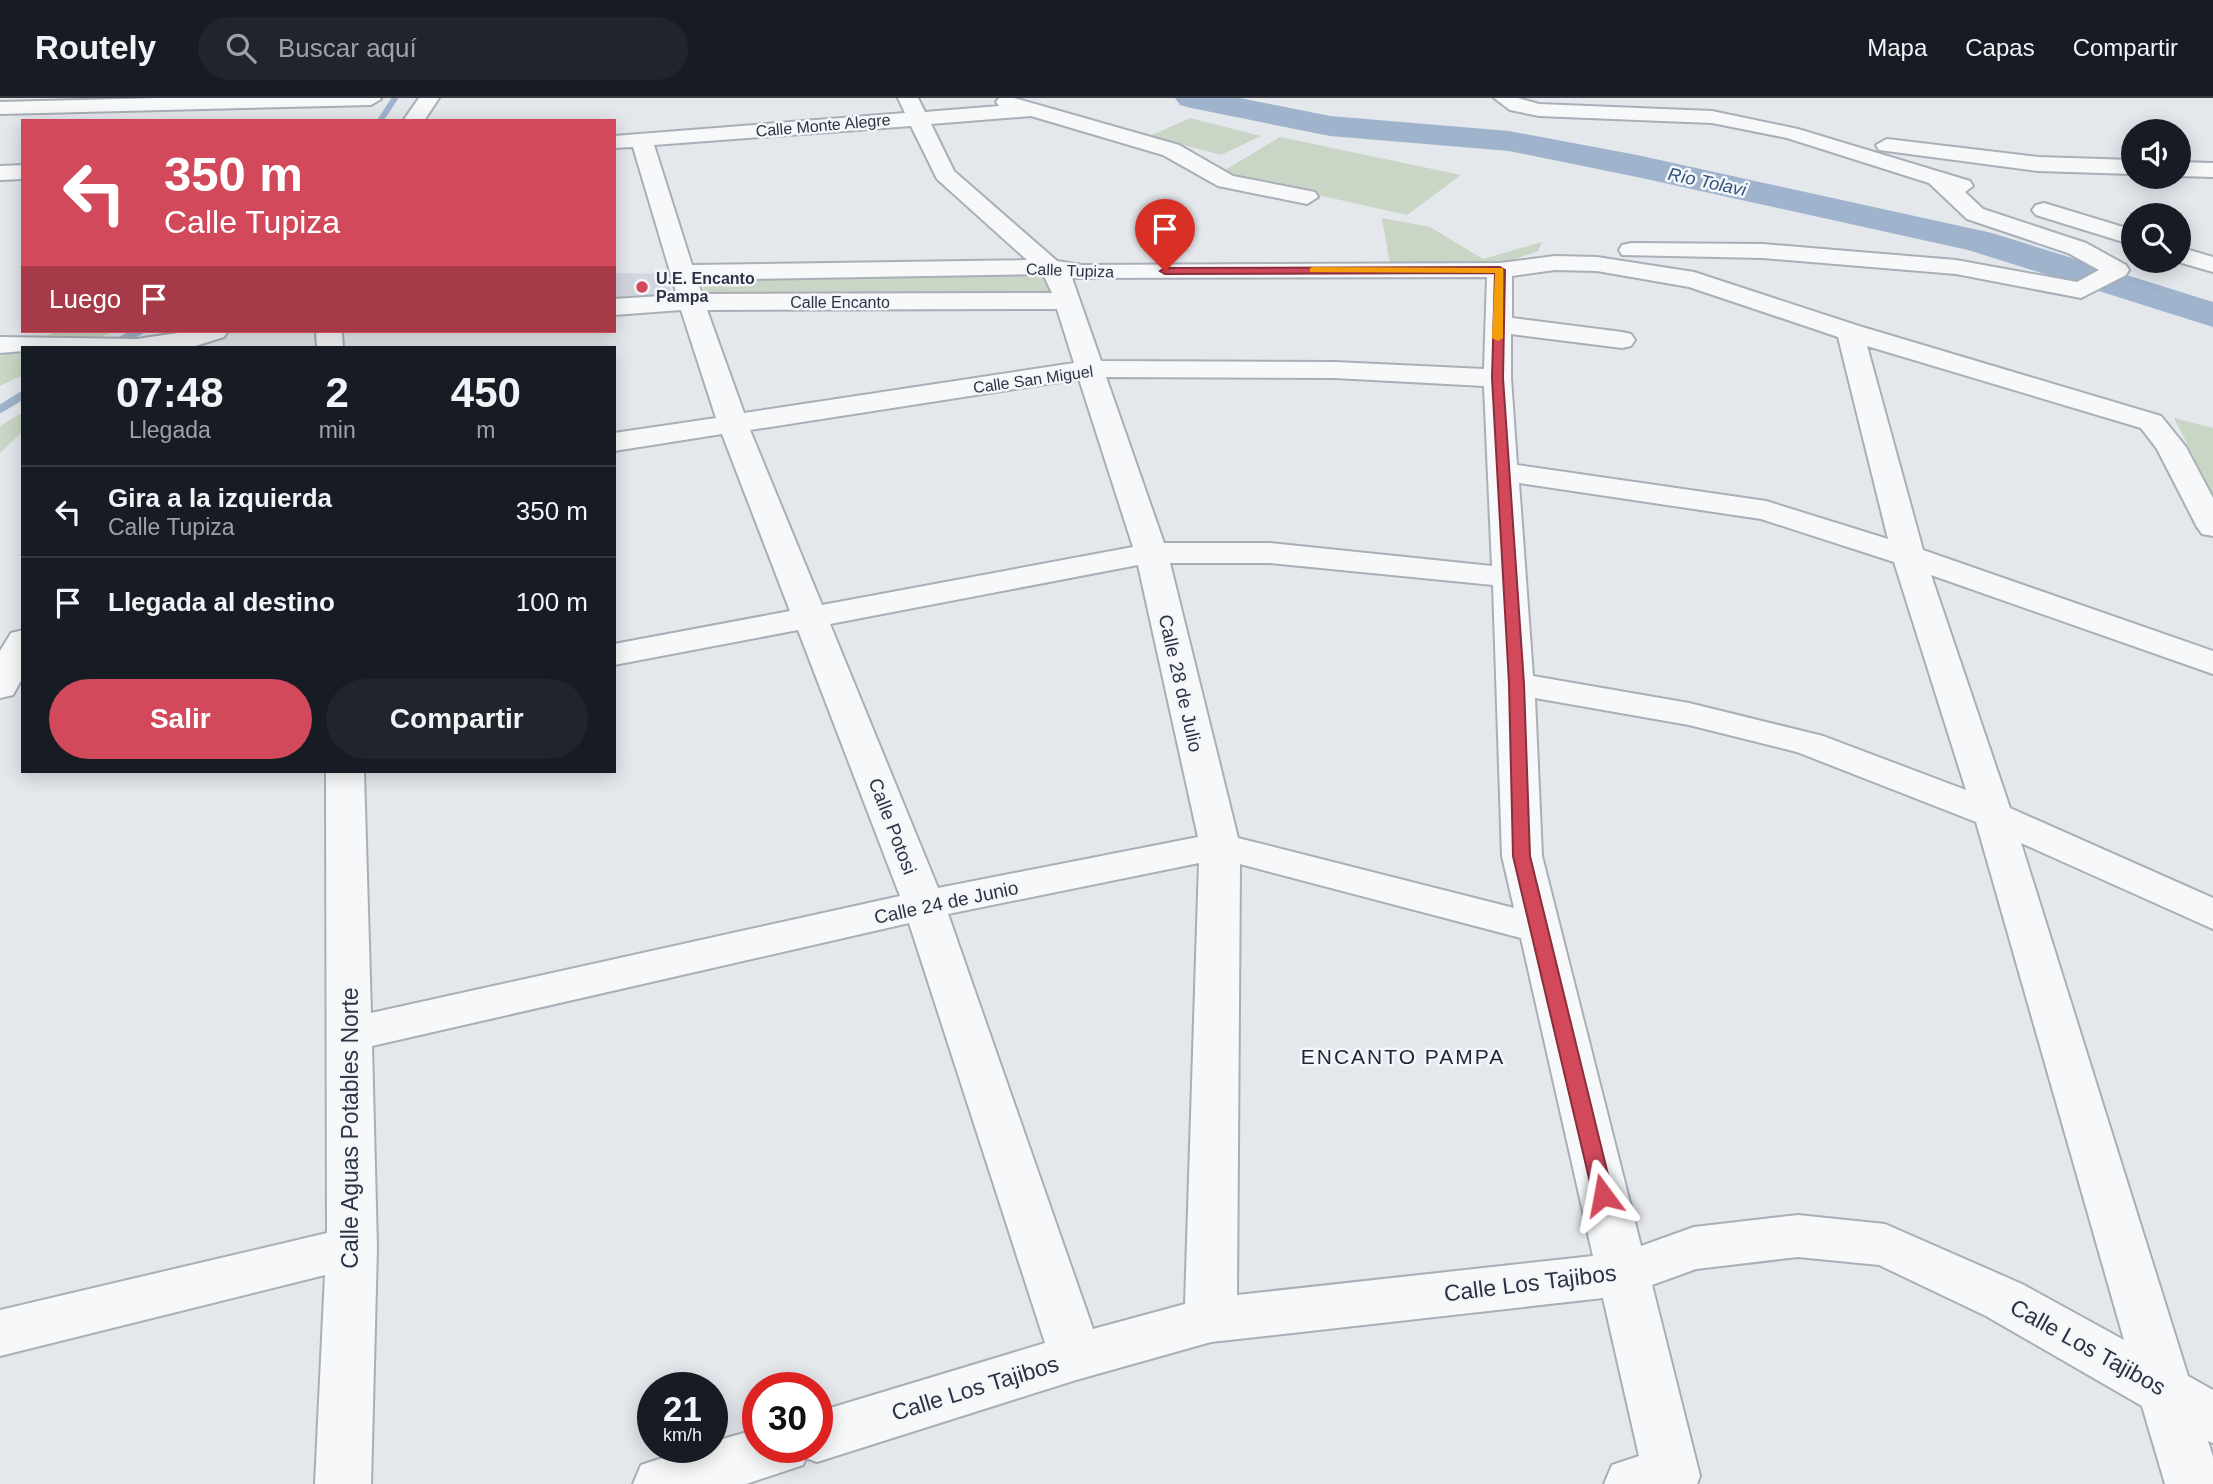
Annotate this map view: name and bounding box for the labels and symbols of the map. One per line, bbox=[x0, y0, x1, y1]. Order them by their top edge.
street label: Calle Monte Alegre bbox=[755, 111, 891, 140]
water label: Río Tolavi bbox=[1666, 164, 1749, 200]
pin bbox=[1135, 199, 1195, 271]
street label: Calle Tupiza bbox=[1026, 260, 1114, 281]
place label: U.E. Encanto Pampa bbox=[656, 270, 755, 305]
marker: U.E. Encanto Pampa bbox=[634, 279, 650, 295]
street label: Calle Encanto bbox=[790, 294, 890, 311]
street label: Calle San Miguel bbox=[972, 363, 1094, 396]
street label: Calle 28 de Julio bbox=[1154, 612, 1207, 754]
street label: Calle Potosi bbox=[865, 775, 921, 877]
street label: Calle 24 de Junio bbox=[872, 877, 1020, 928]
street label: Calle Aguas Potables Norte bbox=[337, 987, 363, 1269]
district label: ENCANTO PAMPA bbox=[1301, 1045, 1505, 1068]
position arrow bbox=[1566, 1158, 1640, 1232]
street label: Calle Los Tajibos bbox=[1442, 1260, 1618, 1306]
street label: Calle Los Tajibos bbox=[2006, 1294, 2170, 1400]
street label: Calle Los Tajibos bbox=[888, 1350, 1062, 1426]
speed limit sign: 30 bbox=[742, 1372, 833, 1463]

